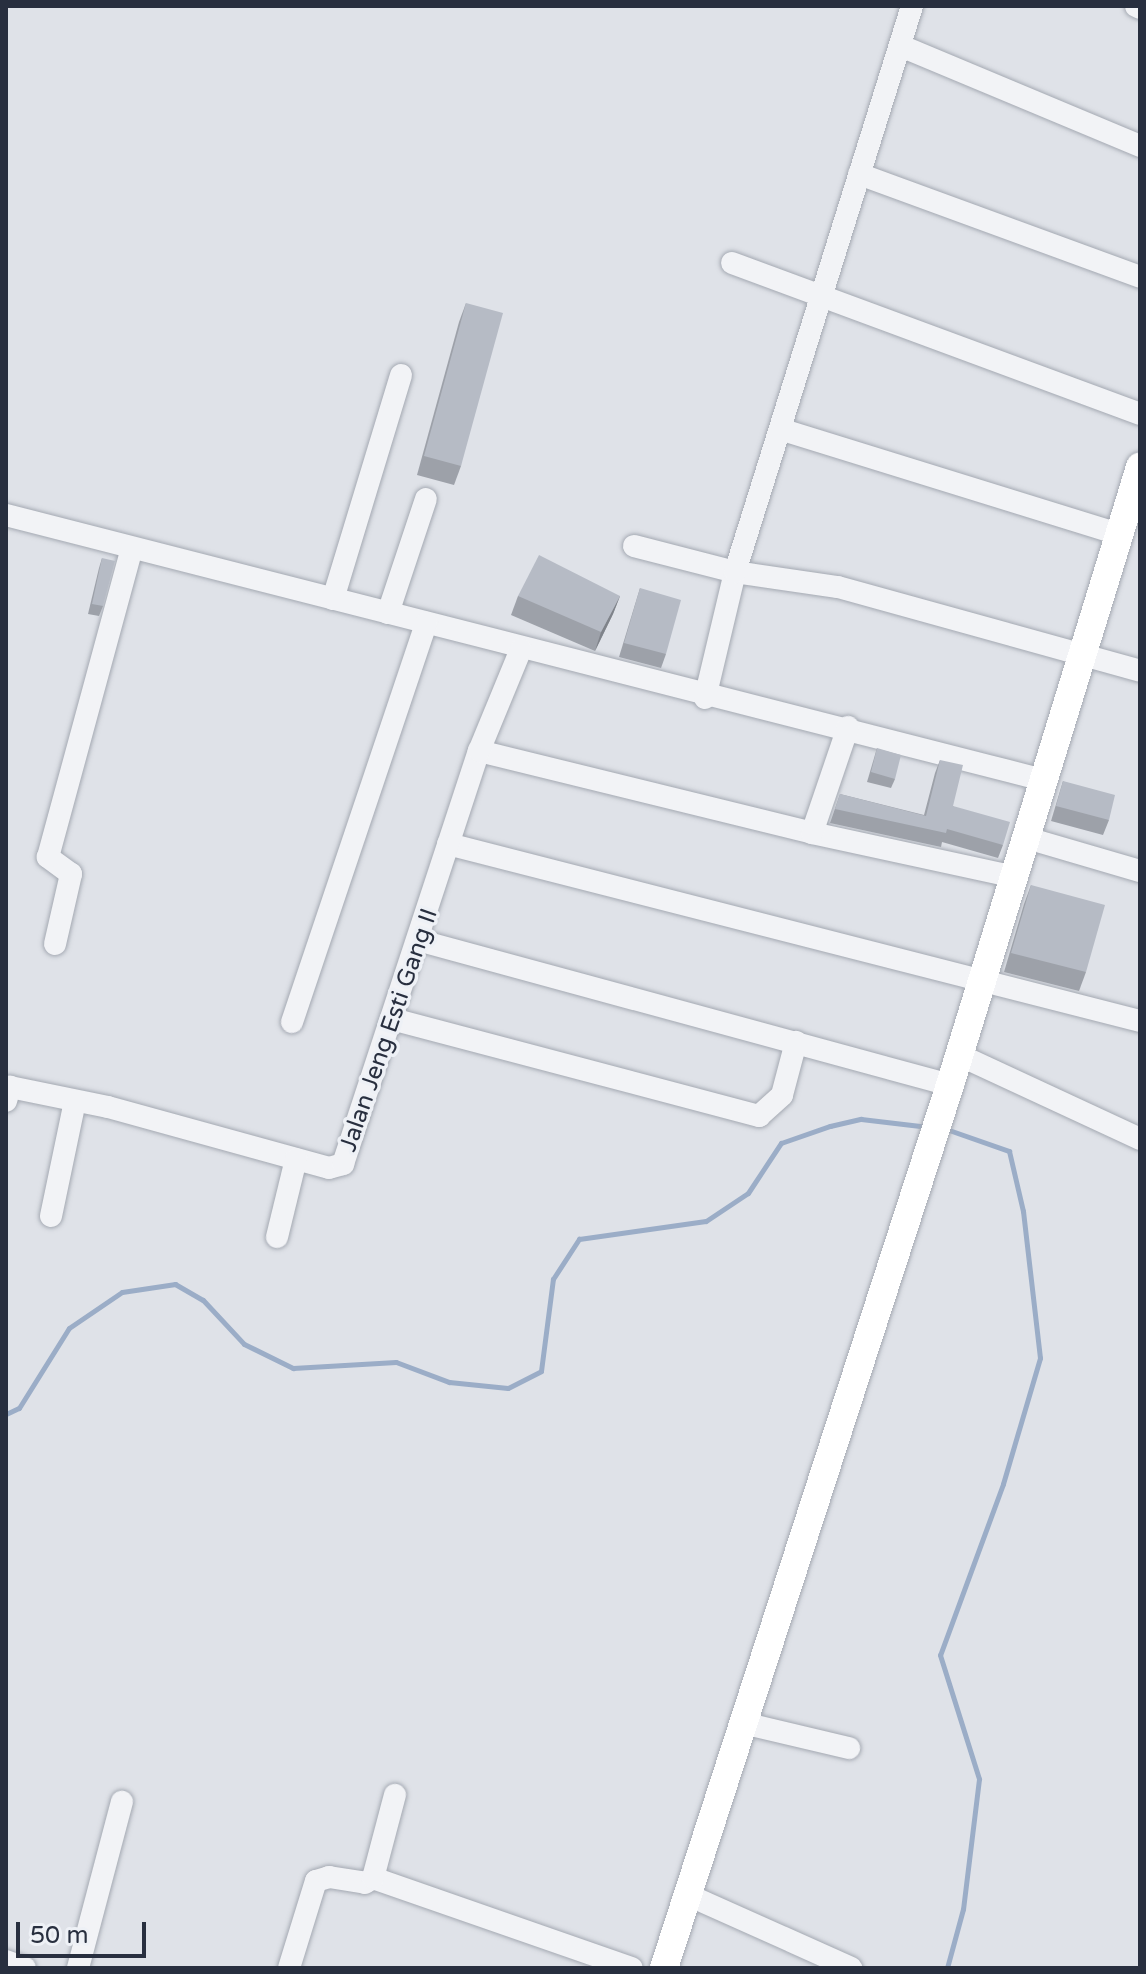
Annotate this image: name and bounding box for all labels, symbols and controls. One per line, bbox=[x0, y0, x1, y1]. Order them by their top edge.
street label: Jalan Jeng Esti Gang II bbox=[334, 905, 444, 1155]
scale bar bbox=[20, 1906, 150, 1956]
text: 50 m bbox=[30, 1921, 88, 1950]

